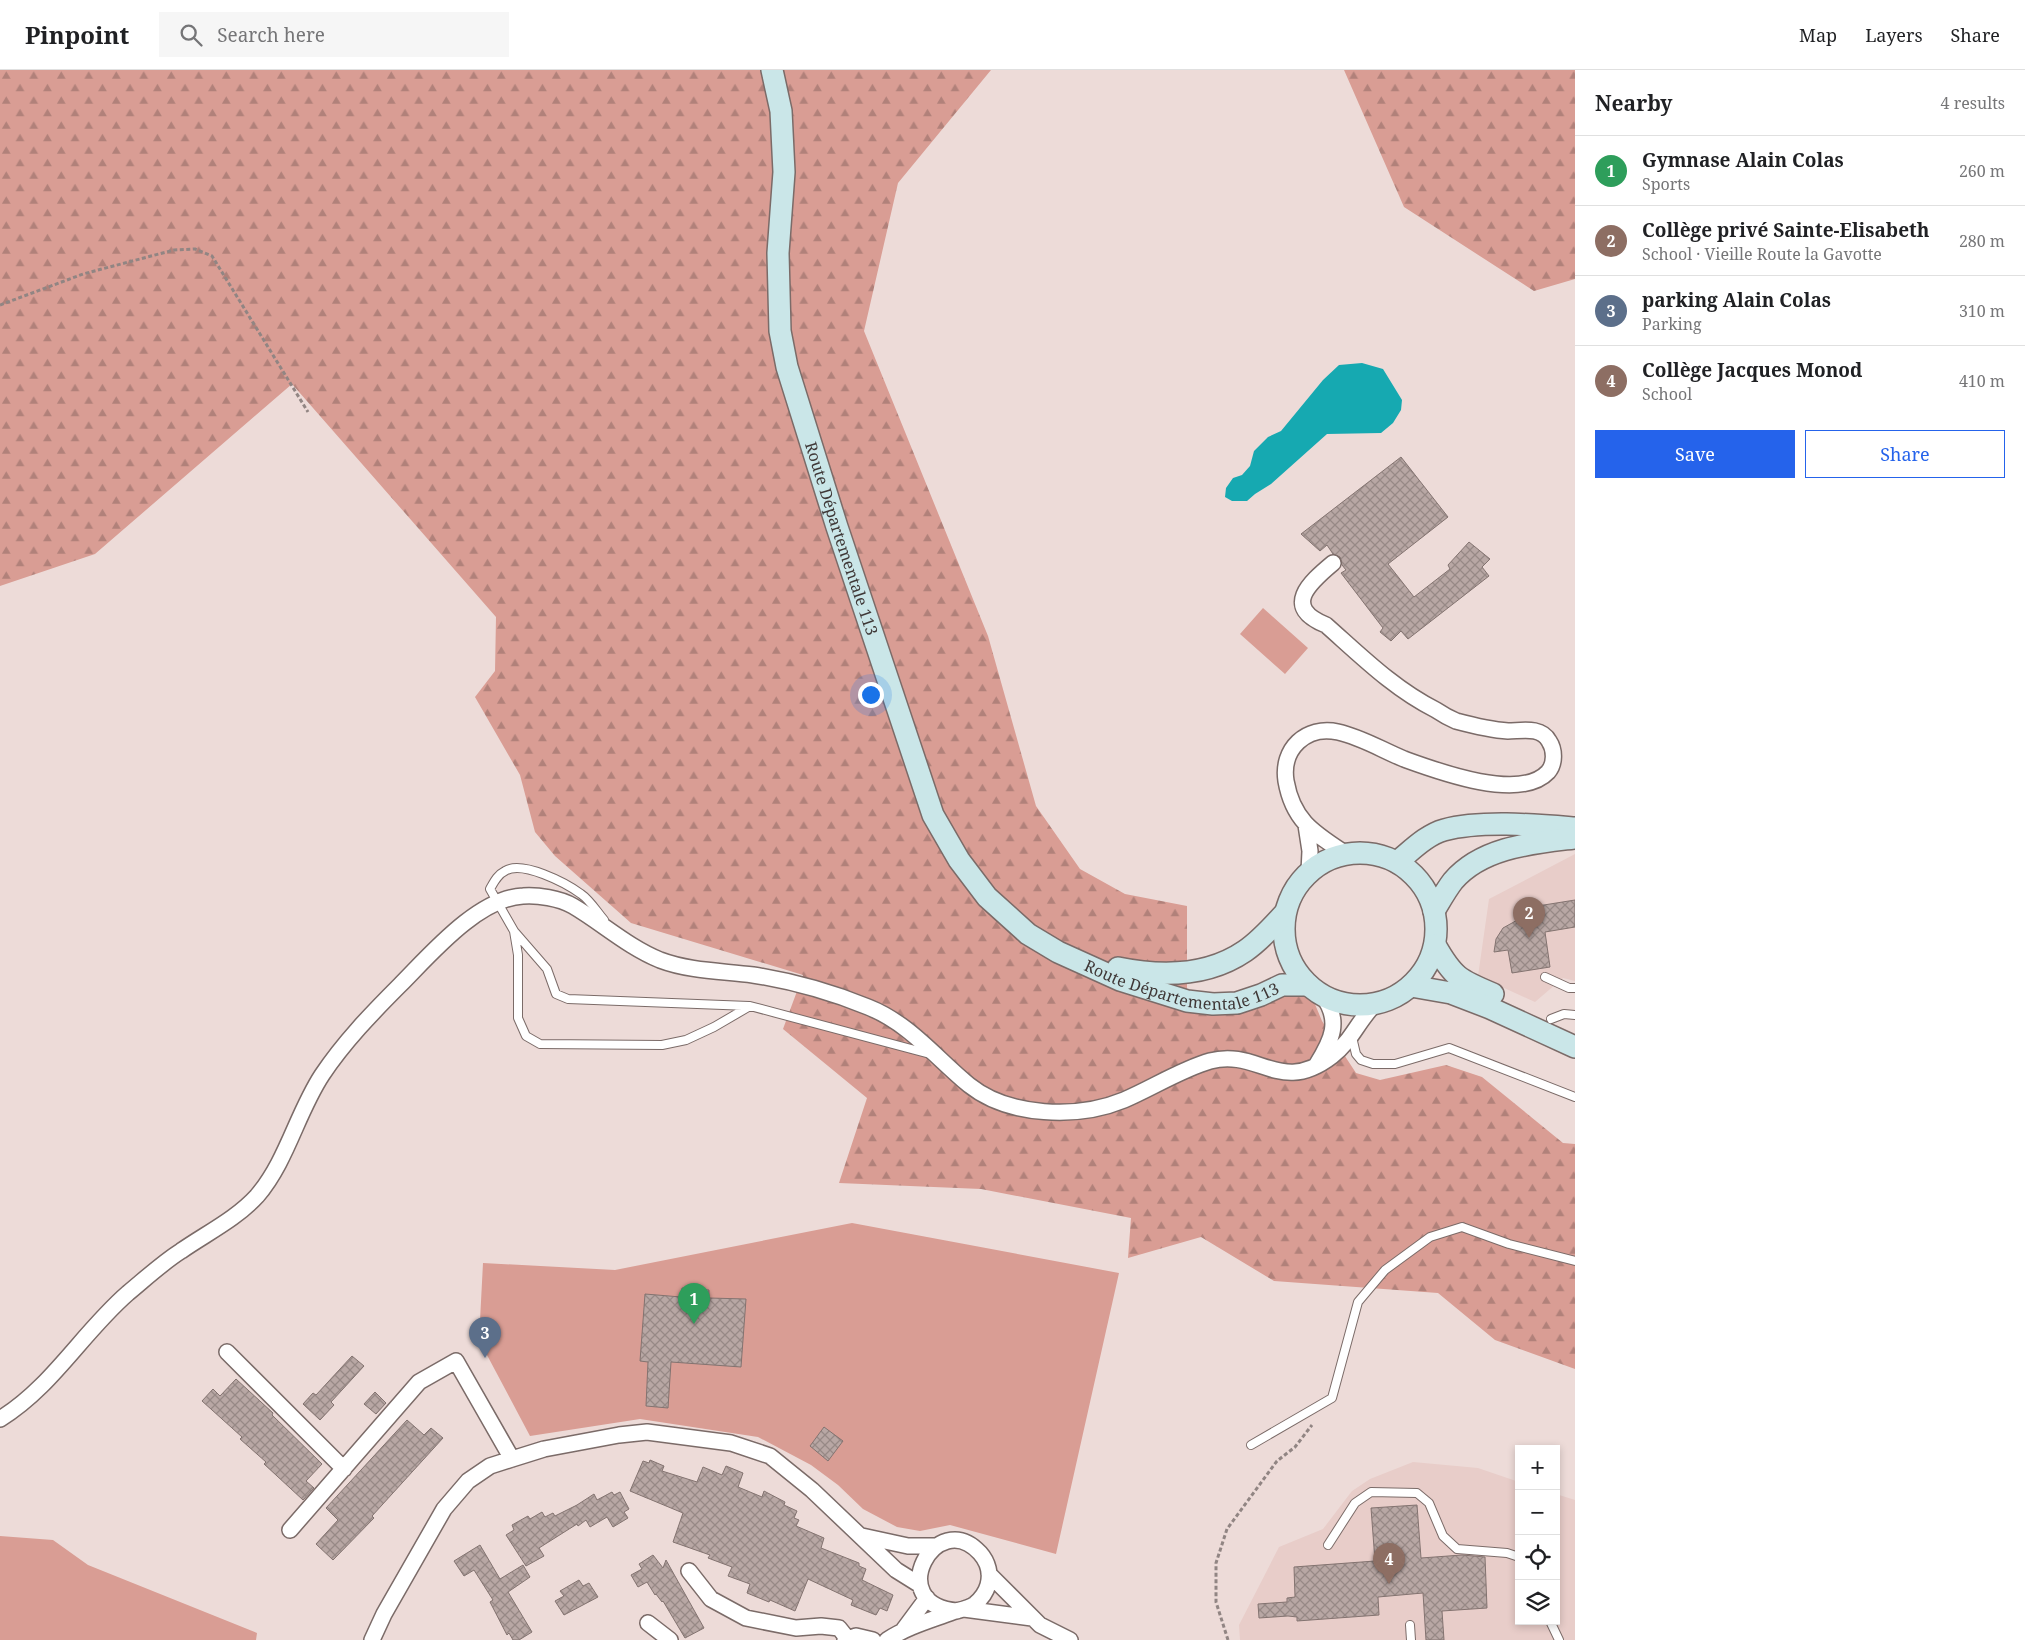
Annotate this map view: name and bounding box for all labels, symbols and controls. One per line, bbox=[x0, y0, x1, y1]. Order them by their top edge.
search box bbox=[159, 12, 509, 57]
text: Pinpoint bbox=[25, 18, 129, 51]
icon: search bbox=[177, 21, 205, 49]
text: Search here bbox=[217, 22, 325, 48]
text: Map bbox=[1799, 23, 1837, 47]
text: Layers bbox=[1865, 23, 1923, 47]
text: Share bbox=[1951, 23, 2000, 47]
text: Nearby bbox=[1595, 89, 1673, 117]
text: 4 results bbox=[1941, 92, 2005, 114]
text: Gymnase Alain Colas bbox=[1642, 147, 1844, 173]
text: 1 bbox=[1606, 160, 1616, 182]
text: 260 m bbox=[1959, 160, 2005, 182]
text: Sports bbox=[1642, 173, 1690, 195]
text: Collège privé Sainte-Elisabeth bbox=[1642, 217, 1929, 243]
text: 2 bbox=[1606, 230, 1616, 252]
text: 280 m bbox=[1959, 230, 2005, 252]
text: School · Vieille Route la Gavotte bbox=[1642, 243, 1882, 265]
text: parking Alain Colas bbox=[1642, 287, 1831, 313]
text: 3 bbox=[1606, 300, 1616, 322]
text: 310 m bbox=[1959, 300, 2005, 322]
text: Parking bbox=[1642, 313, 1702, 335]
text: Collège Jacques Monod bbox=[1642, 357, 1862, 383]
text: 4 bbox=[1606, 370, 1616, 392]
text: 410 m bbox=[1959, 370, 2005, 392]
text: School bbox=[1642, 383, 1692, 405]
button: Save bbox=[1595, 430, 1795, 478]
button: Share bbox=[1805, 430, 2005, 478]
street label: Route Départementale 113 bbox=[800, 439, 883, 638]
your location bbox=[858, 682, 884, 708]
pin: 2 bbox=[1513, 897, 1545, 938]
street label: Route Départementale 113 bbox=[1081, 954, 1283, 1015]
pin: 1 bbox=[678, 1283, 710, 1324]
pin: 3 bbox=[469, 1317, 501, 1358]
map controls bbox=[1515, 1445, 1560, 1625]
button: + bbox=[1515, 1445, 1560, 1490]
button: − bbox=[1515, 1490, 1560, 1535]
button: locate bbox=[1515, 1535, 1560, 1580]
pin: 4 bbox=[1373, 1543, 1405, 1584]
button: layers bbox=[1515, 1580, 1560, 1625]

